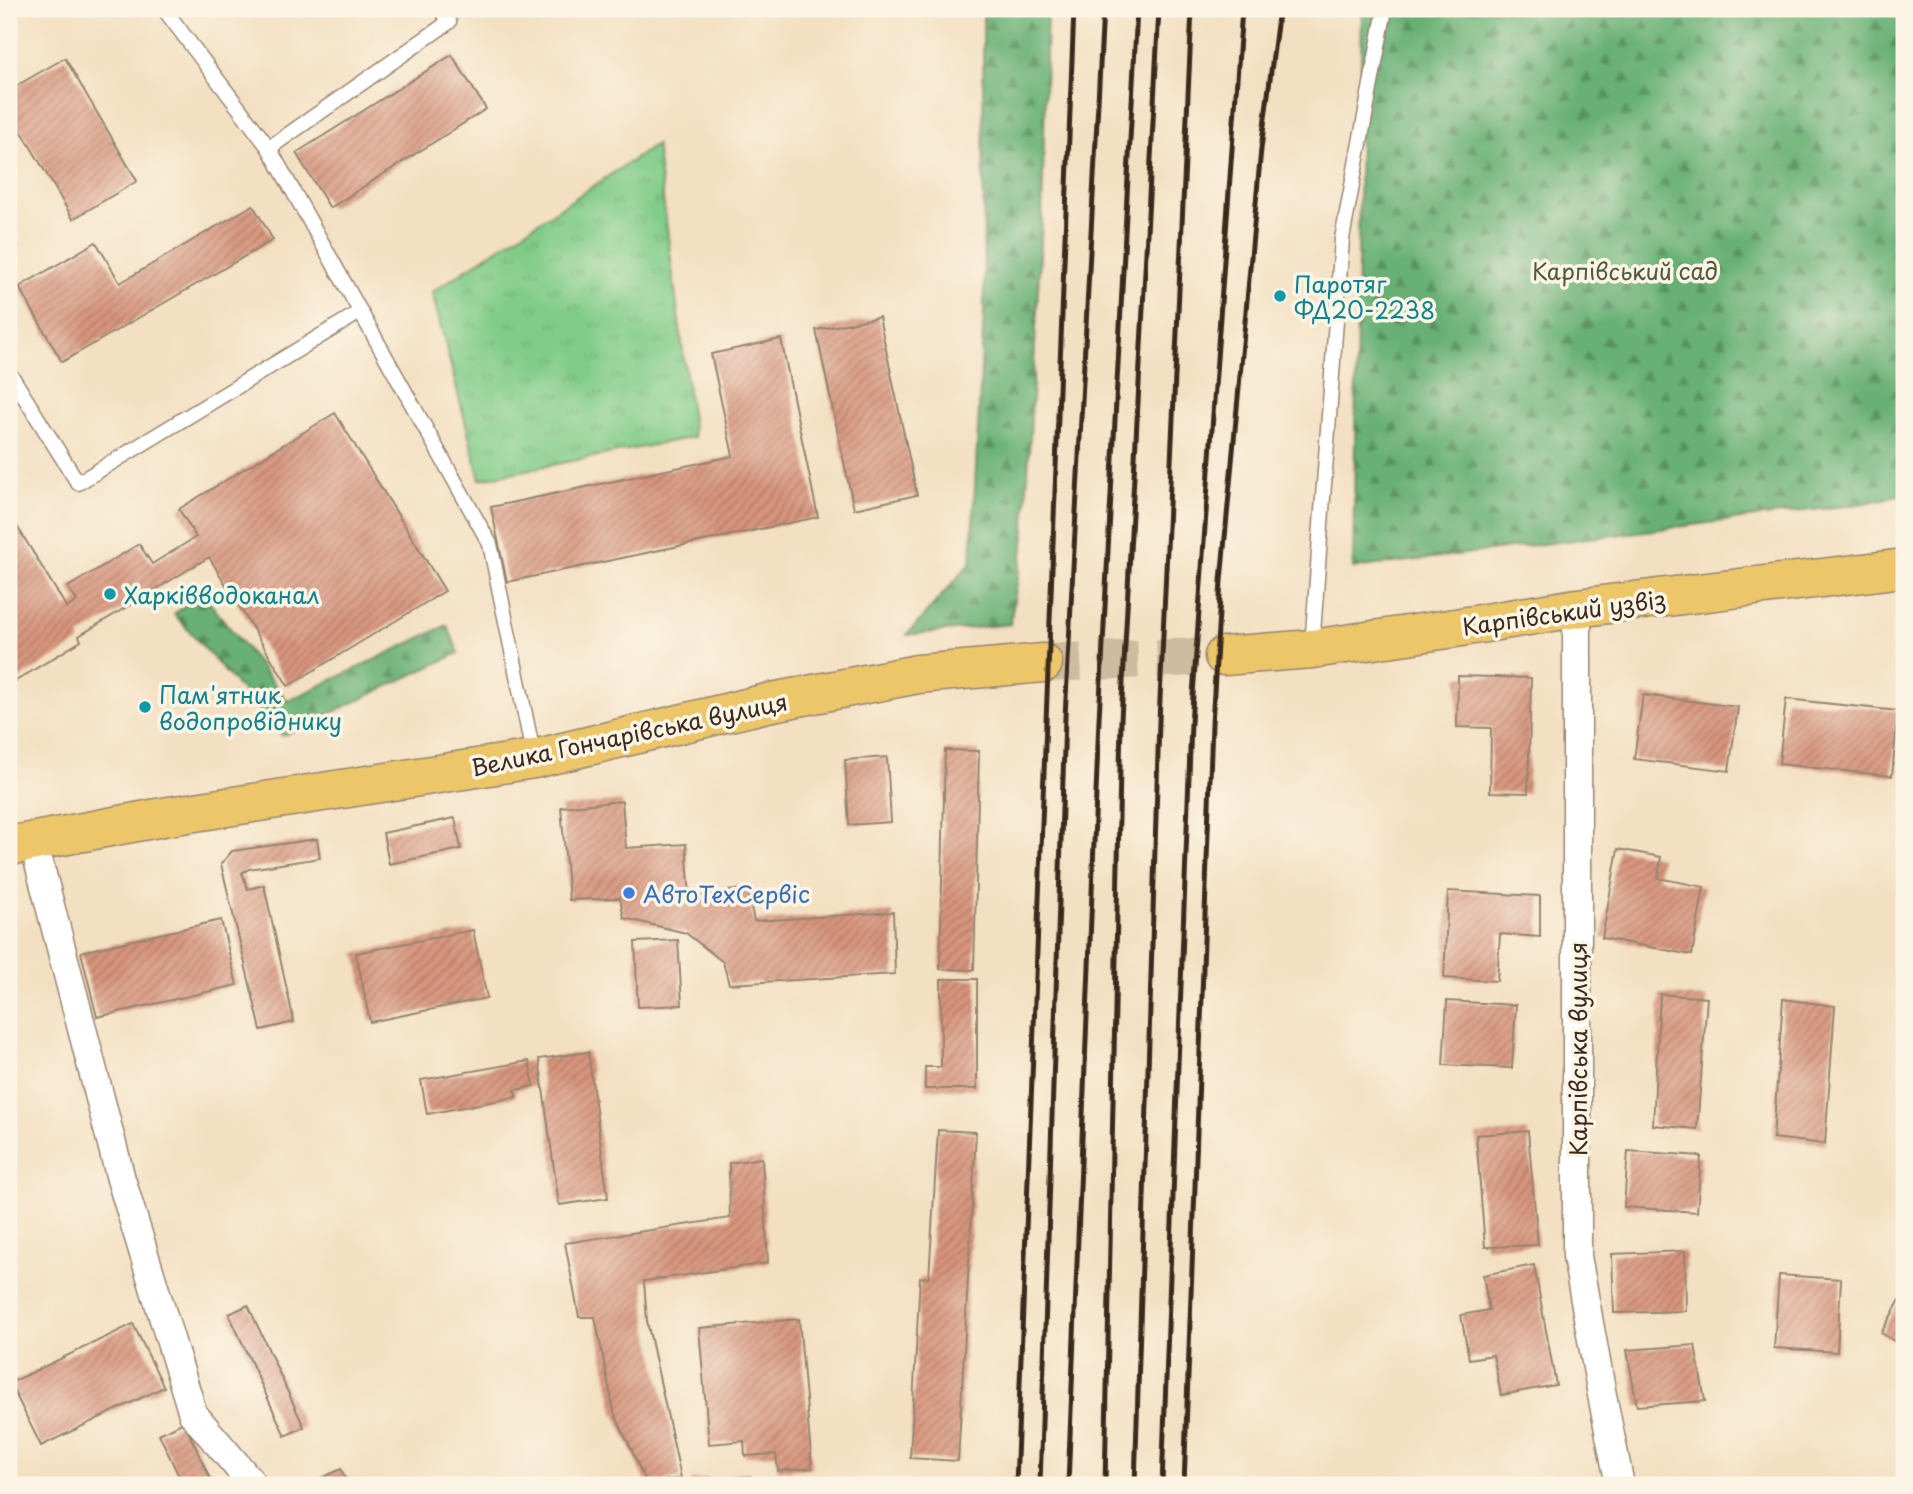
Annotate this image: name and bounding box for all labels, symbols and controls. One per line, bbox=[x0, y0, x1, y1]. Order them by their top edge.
park label: Карпівський сад bbox=[1532, 253, 1718, 288]
place label: Паротяг ФД20-2238 bbox=[1294, 266, 1435, 327]
marker: Паротяг ФД20-2238 bbox=[1272, 288, 1288, 304]
place label: Харківводоканал bbox=[124, 577, 320, 612]
street label: Карпівський узвіз bbox=[1460, 580, 1668, 644]
marker: Харківводоканал bbox=[102, 586, 118, 602]
place label: Пам'ятник водопровіднику bbox=[159, 677, 342, 738]
street label: Велика Гончарівська вулиця bbox=[468, 683, 790, 785]
marker: Пам'ятник водопровіднику bbox=[137, 699, 153, 715]
place label: АвтоТехСервіс bbox=[643, 876, 810, 911]
marker: АвтоТехСервіс bbox=[621, 885, 637, 901]
street label: Карпівська вулиця bbox=[1560, 942, 1595, 1156]

